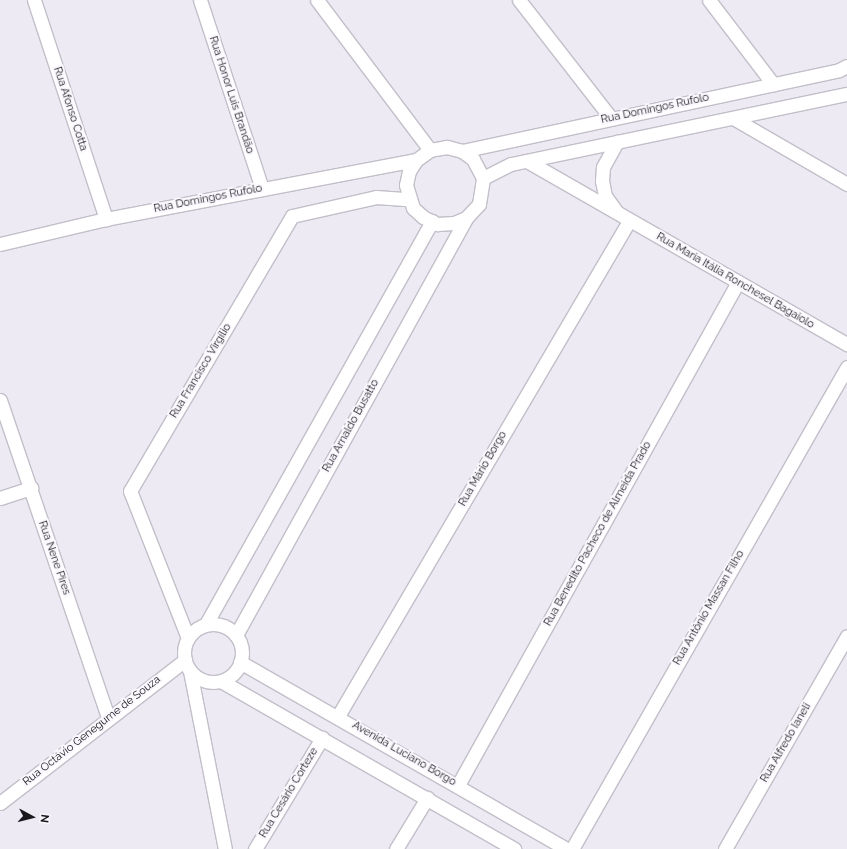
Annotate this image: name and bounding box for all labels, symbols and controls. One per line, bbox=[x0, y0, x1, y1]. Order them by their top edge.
street label: Rua Honor Luis Brandão bbox=[206, 34, 256, 156]
street label: Rua Afonso Cotta bbox=[50, 65, 90, 153]
street label: Rua Domingos Rufolo bbox=[600, 91, 710, 127]
street label: Rua Domingos Rufolo bbox=[153, 182, 263, 216]
street label: Rua Maria Itália Ronchesel Bagaiolo bbox=[653, 230, 817, 332]
street label: Rua Francisco Virgílio bbox=[167, 321, 235, 421]
street label: Rua Arnaldo Busatto bbox=[320, 377, 382, 475]
street label: Rua Mário Borgo bbox=[456, 429, 510, 509]
street label: Rua Benedito Pacheco de Almeida Prado bbox=[541, 439, 655, 629]
street label: Rua Nene Pires bbox=[35, 519, 73, 597]
street label: Rua Antônio Massan Filho bbox=[671, 548, 747, 668]
street label: Rua Octávio Genegume de Souza bbox=[21, 673, 163, 789]
street label: Rua Alfredo Ianeli bbox=[758, 701, 814, 785]
street label: Avenida Luciano Borgo bbox=[350, 719, 458, 789]
street label: Rua Cesário Corteze bbox=[257, 745, 321, 841]
north arrow bbox=[12, 797, 52, 837]
text: N bbox=[37, 814, 51, 823]

